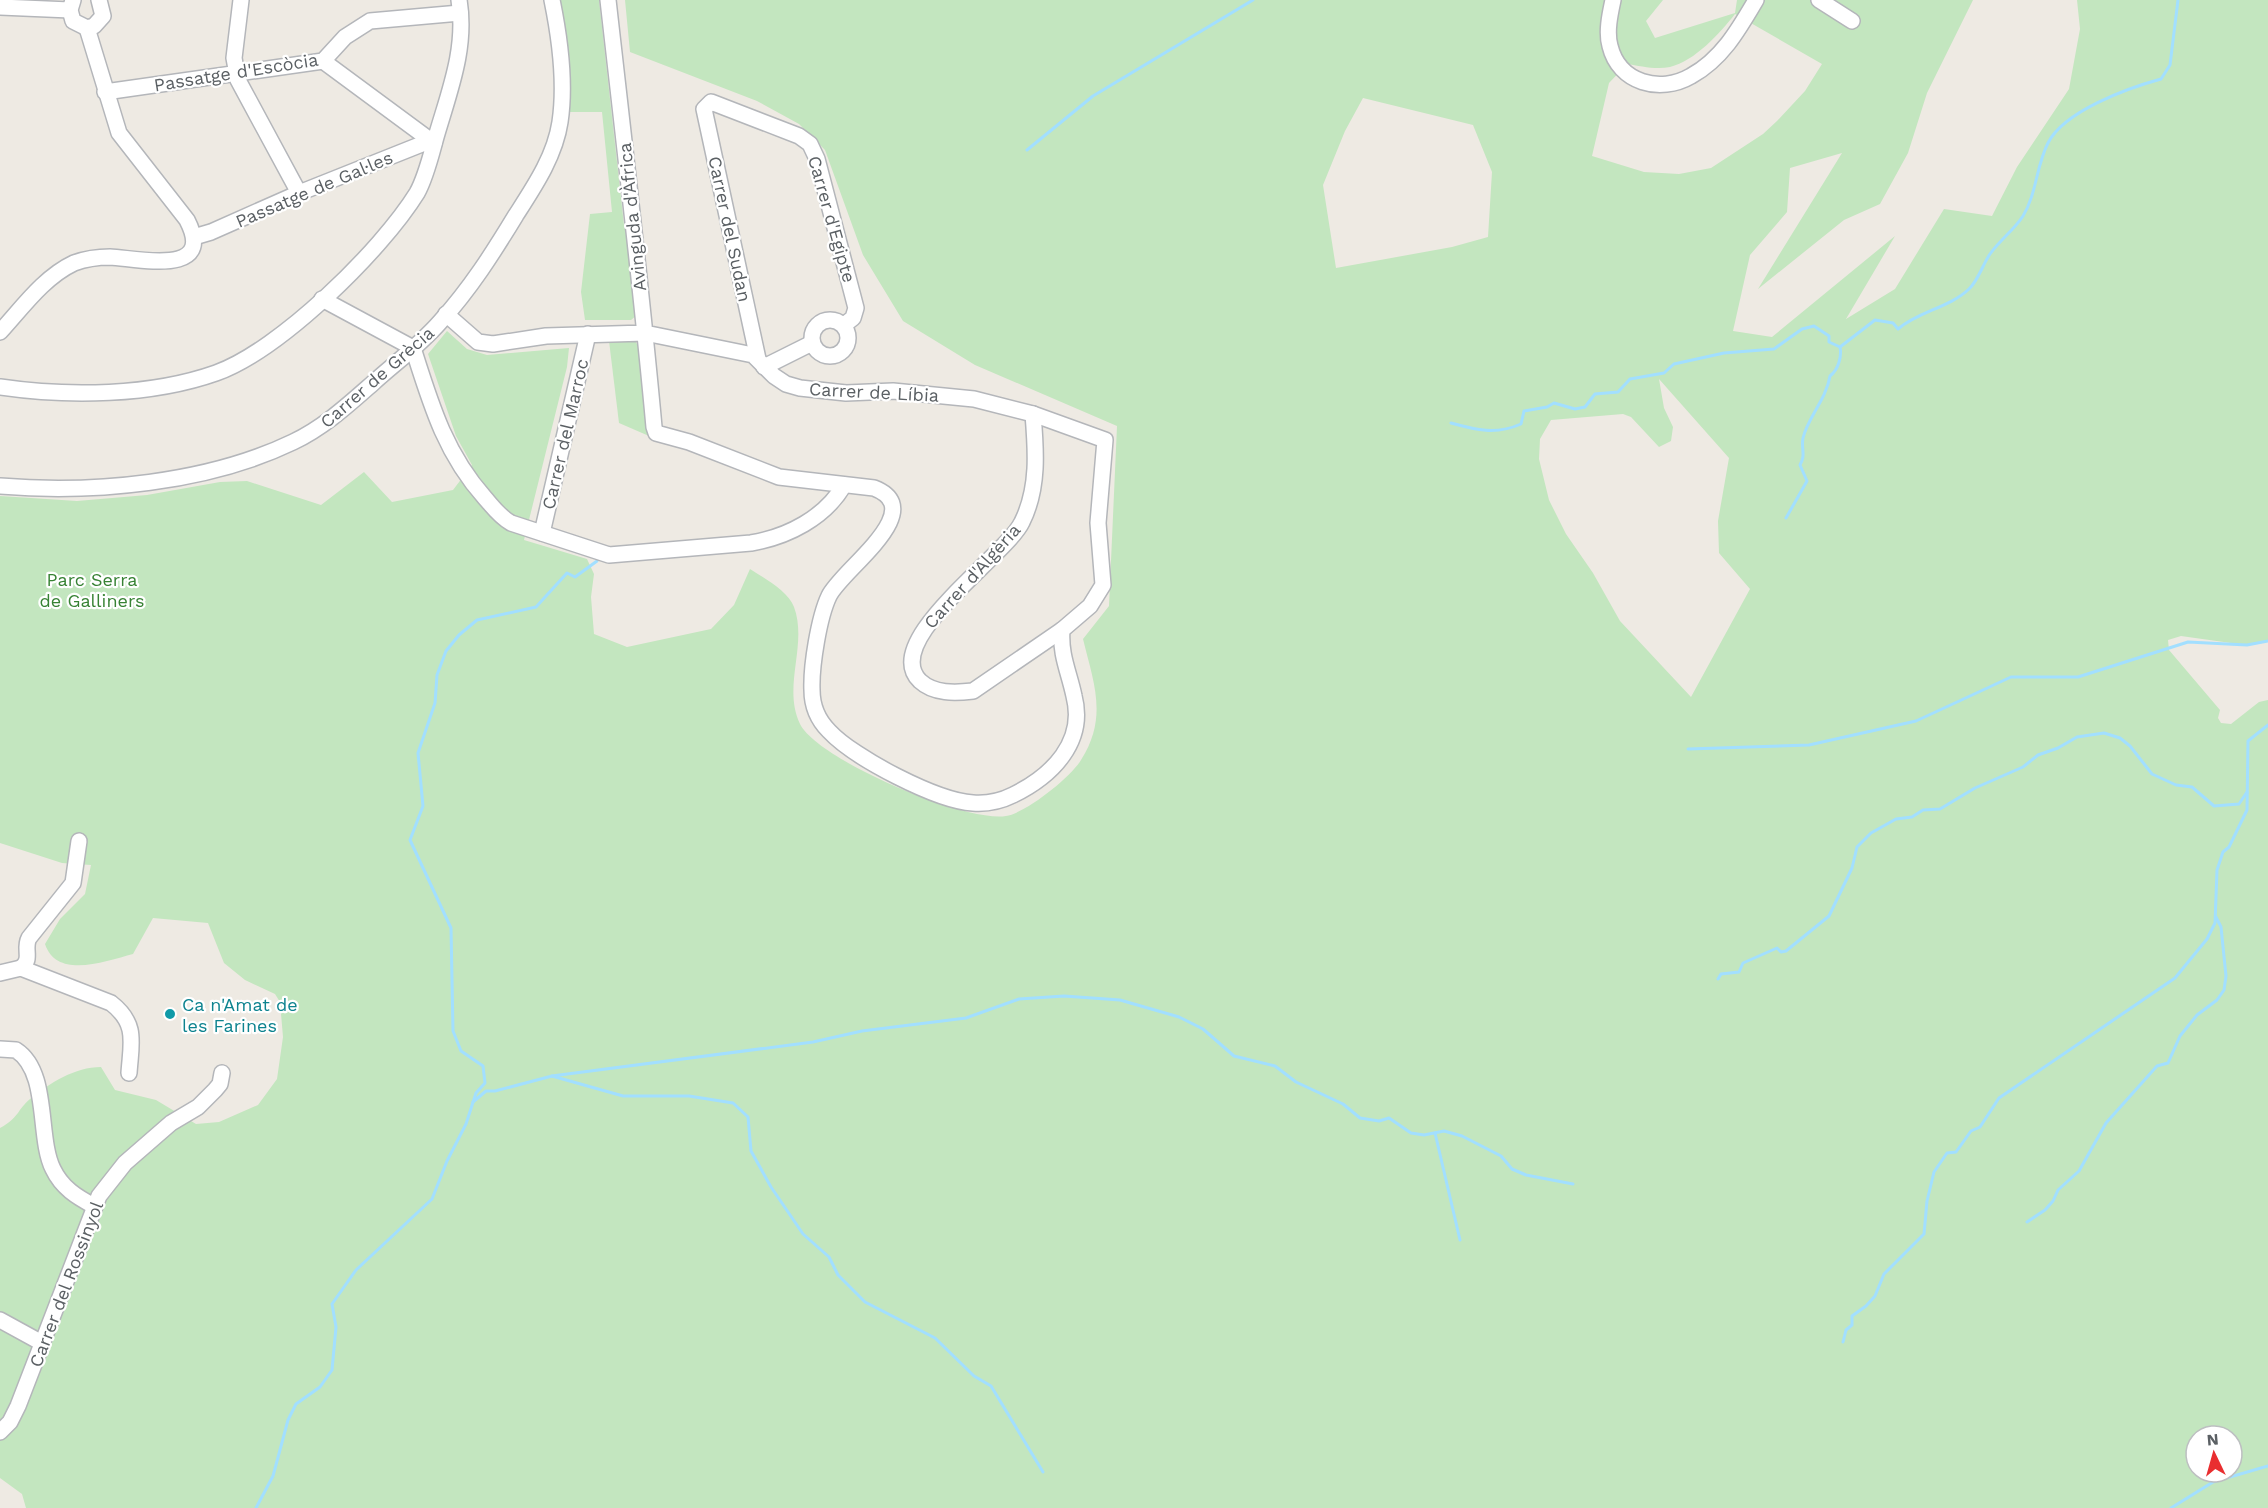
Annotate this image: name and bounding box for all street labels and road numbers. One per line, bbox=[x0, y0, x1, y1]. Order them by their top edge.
street label: Passatge d'Escòcia bbox=[152, 49, 320, 95]
street label: Avinguda d'Àfrica bbox=[614, 142, 650, 292]
street label: Passatge de Gal·les bbox=[232, 146, 396, 232]
street label: Carrer d'Egipte bbox=[804, 153, 860, 285]
street label: Carrer del Sudan bbox=[704, 154, 756, 304]
street label: Carrer de Grècia bbox=[316, 322, 438, 432]
street label: Carrer del Marroc bbox=[537, 357, 593, 511]
street label: Carrer de Líbia bbox=[809, 378, 939, 406]
street label: Carrer d'Algèria bbox=[919, 519, 1025, 633]
street label: Carrer del Rossinyol bbox=[25, 1198, 107, 1370]

